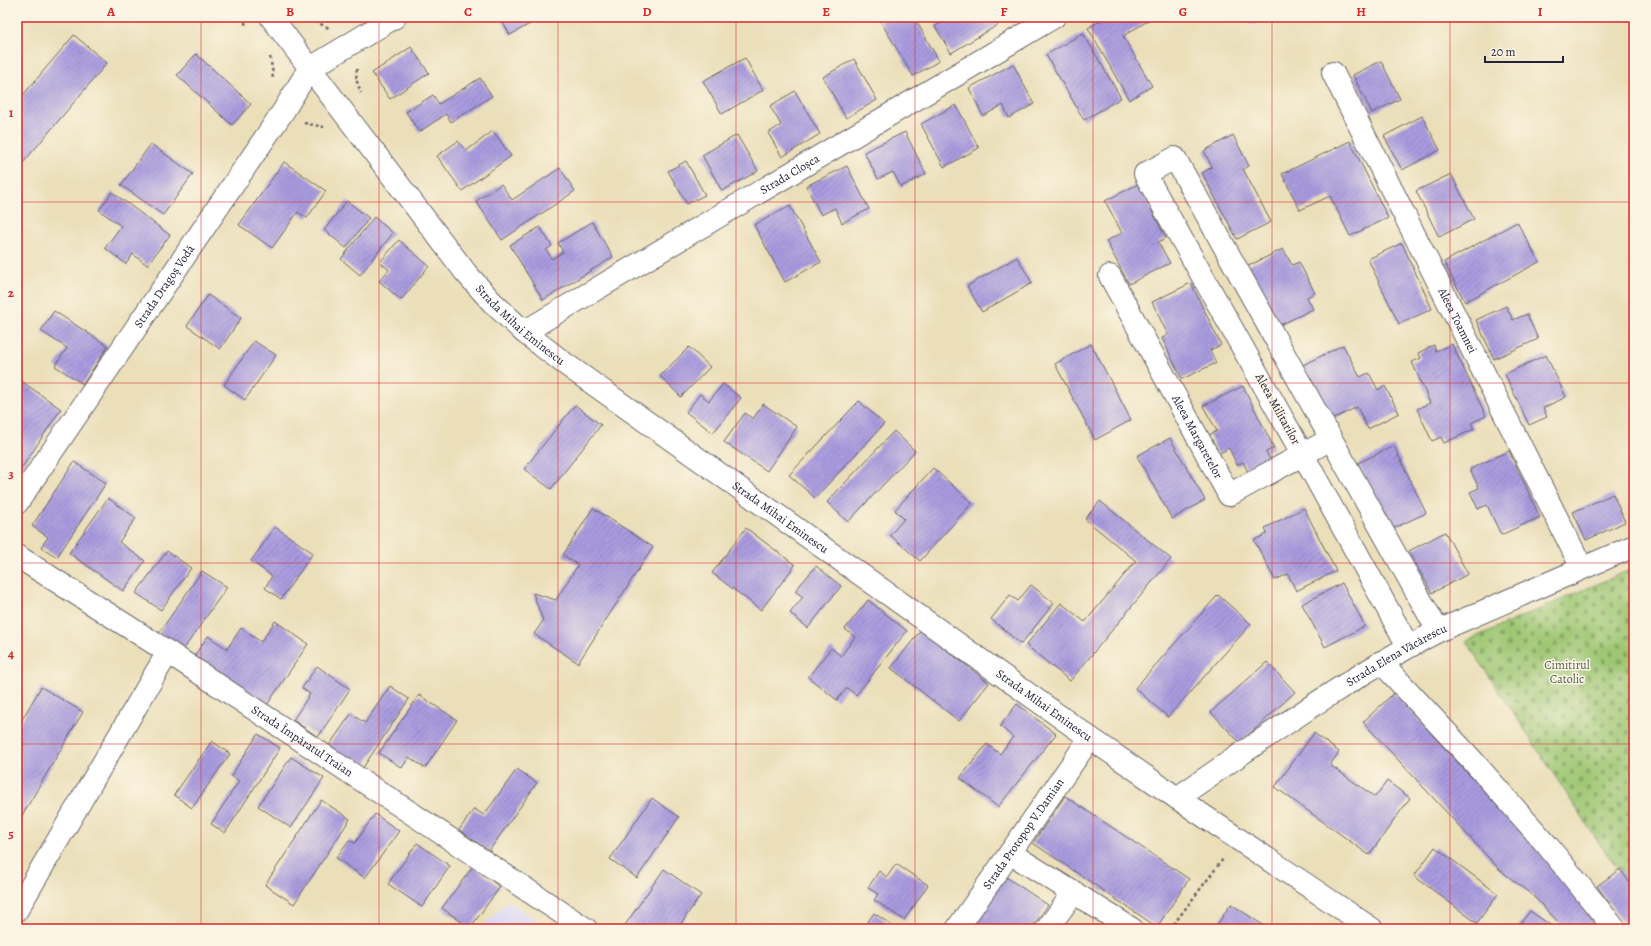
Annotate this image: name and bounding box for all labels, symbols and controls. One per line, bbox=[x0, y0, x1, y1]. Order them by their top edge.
text: A bbox=[106, 3, 116, 20]
text: B bbox=[286, 3, 294, 20]
text: C bbox=[464, 3, 472, 20]
text: D bbox=[642, 3, 652, 20]
text: E bbox=[822, 3, 830, 20]
text: F bbox=[1001, 3, 1008, 20]
text: G bbox=[1179, 3, 1187, 20]
text: H bbox=[1356, 3, 1366, 20]
text: I bbox=[1538, 3, 1543, 20]
scale bar bbox=[1485, 38, 1563, 64]
text: 20 m bbox=[1491, 44, 1515, 60]
text: 1 bbox=[9, 104, 14, 121]
street label: Strada Cloșca bbox=[757, 150, 823, 198]
street label: Strada Dragoș Vodă bbox=[130, 241, 198, 331]
street label: Strada Mihai Eminescu bbox=[472, 281, 569, 369]
text: 2 bbox=[8, 284, 15, 301]
street label: Aleea Toamnei bbox=[1434, 284, 1481, 356]
street label: Aleea Militarilor bbox=[1251, 370, 1304, 448]
street label: Aleea Margaretelor bbox=[1168, 391, 1227, 482]
text: 3 bbox=[8, 465, 14, 482]
street label: Strada Mihai Eminescu bbox=[729, 478, 832, 557]
street label: Strada Elena Văcărescu bbox=[1343, 620, 1450, 690]
text: 4 bbox=[8, 645, 14, 662]
park label: Cimitirul Catolic bbox=[1544, 657, 1590, 687]
street label: Strada Mihai Eminescu bbox=[993, 666, 1096, 745]
street label: Strada Împăratul Traian bbox=[248, 702, 357, 781]
street label: Strada Protopop V.Damian bbox=[979, 775, 1068, 893]
text: 5 bbox=[8, 825, 14, 842]

